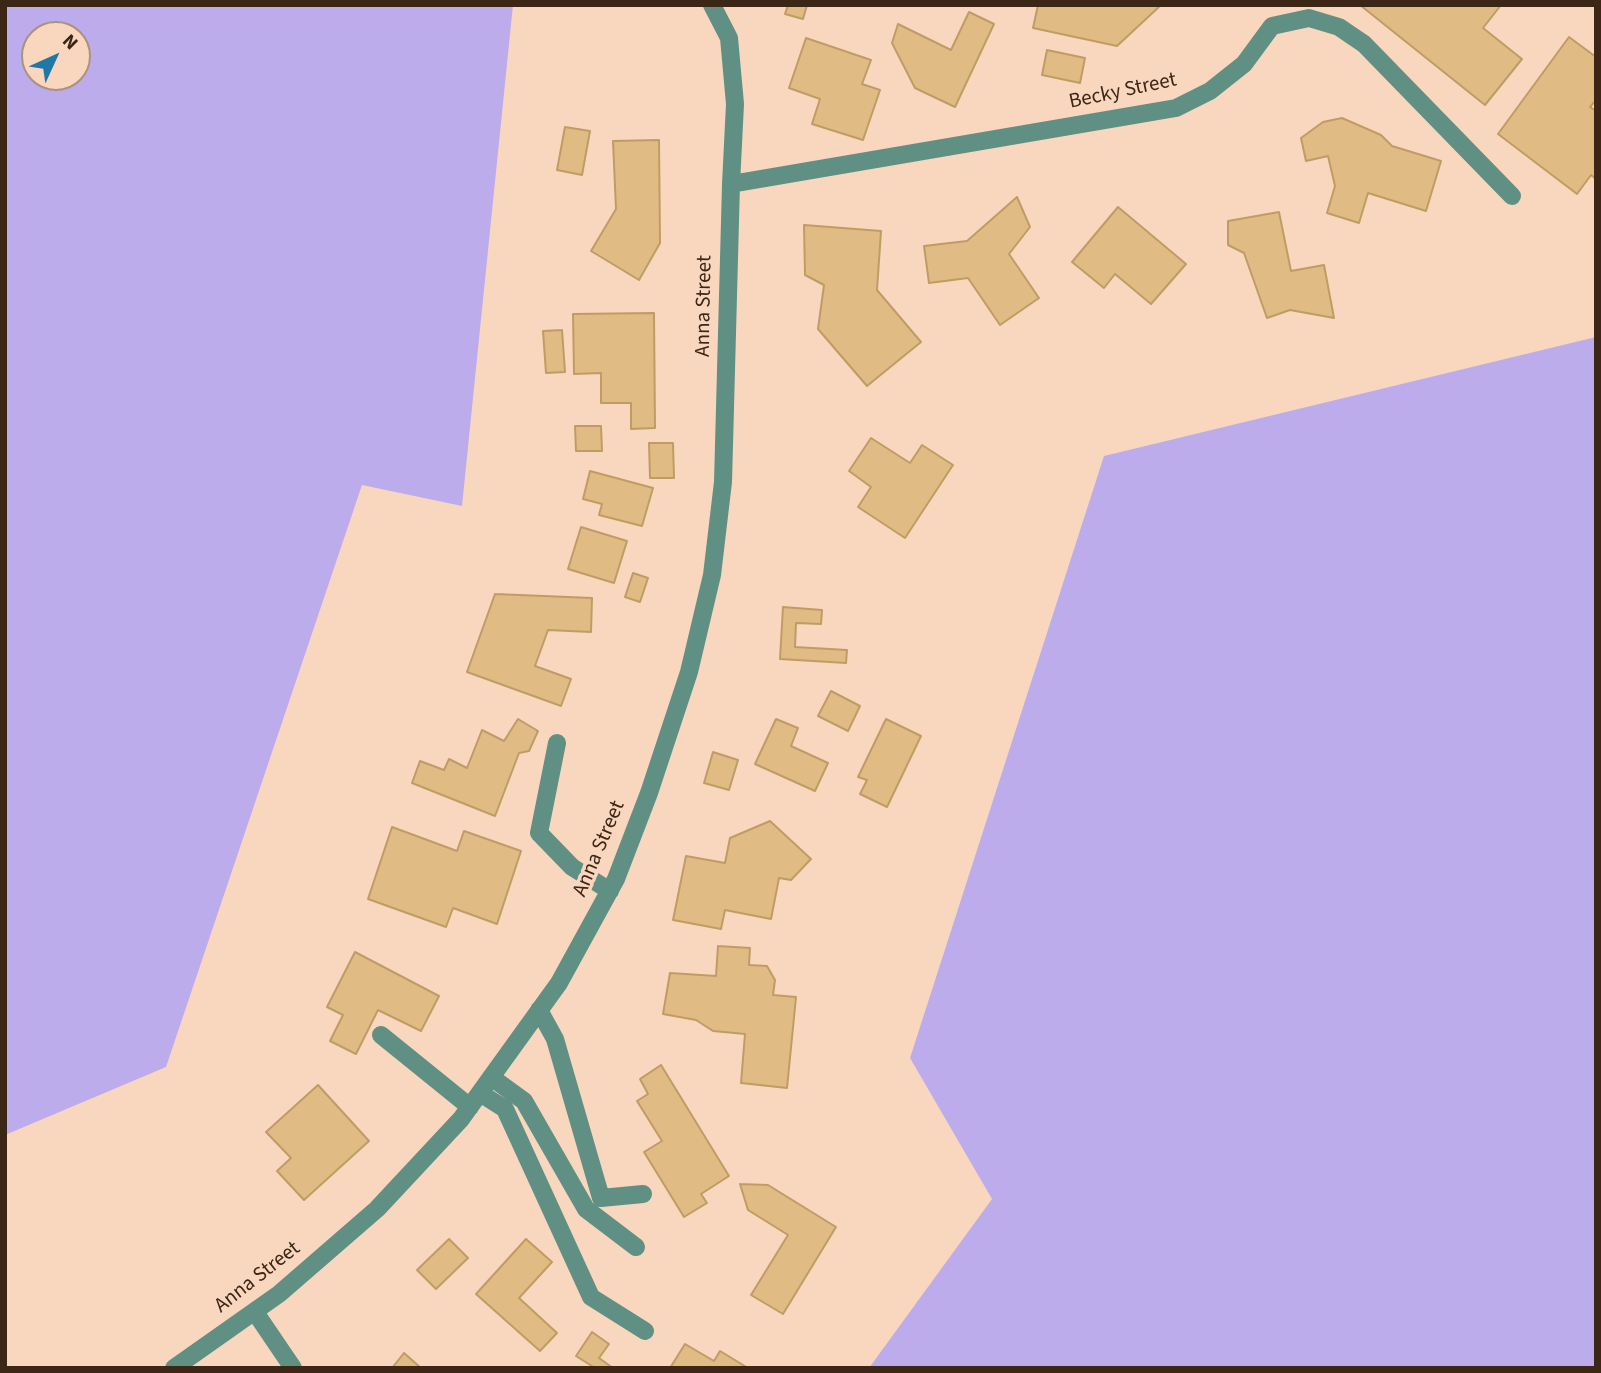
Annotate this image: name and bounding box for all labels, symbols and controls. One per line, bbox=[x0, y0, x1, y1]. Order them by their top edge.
north arrow bbox=[21, 21, 91, 91]
text: N bbox=[56, 28, 84, 56]
street label: Becky Street bbox=[1067, 68, 1179, 116]
street label: Anna Street bbox=[692, 255, 718, 357]
street label: Anna Street bbox=[569, 797, 631, 901]
street label: Anna Street bbox=[210, 1237, 306, 1319]

